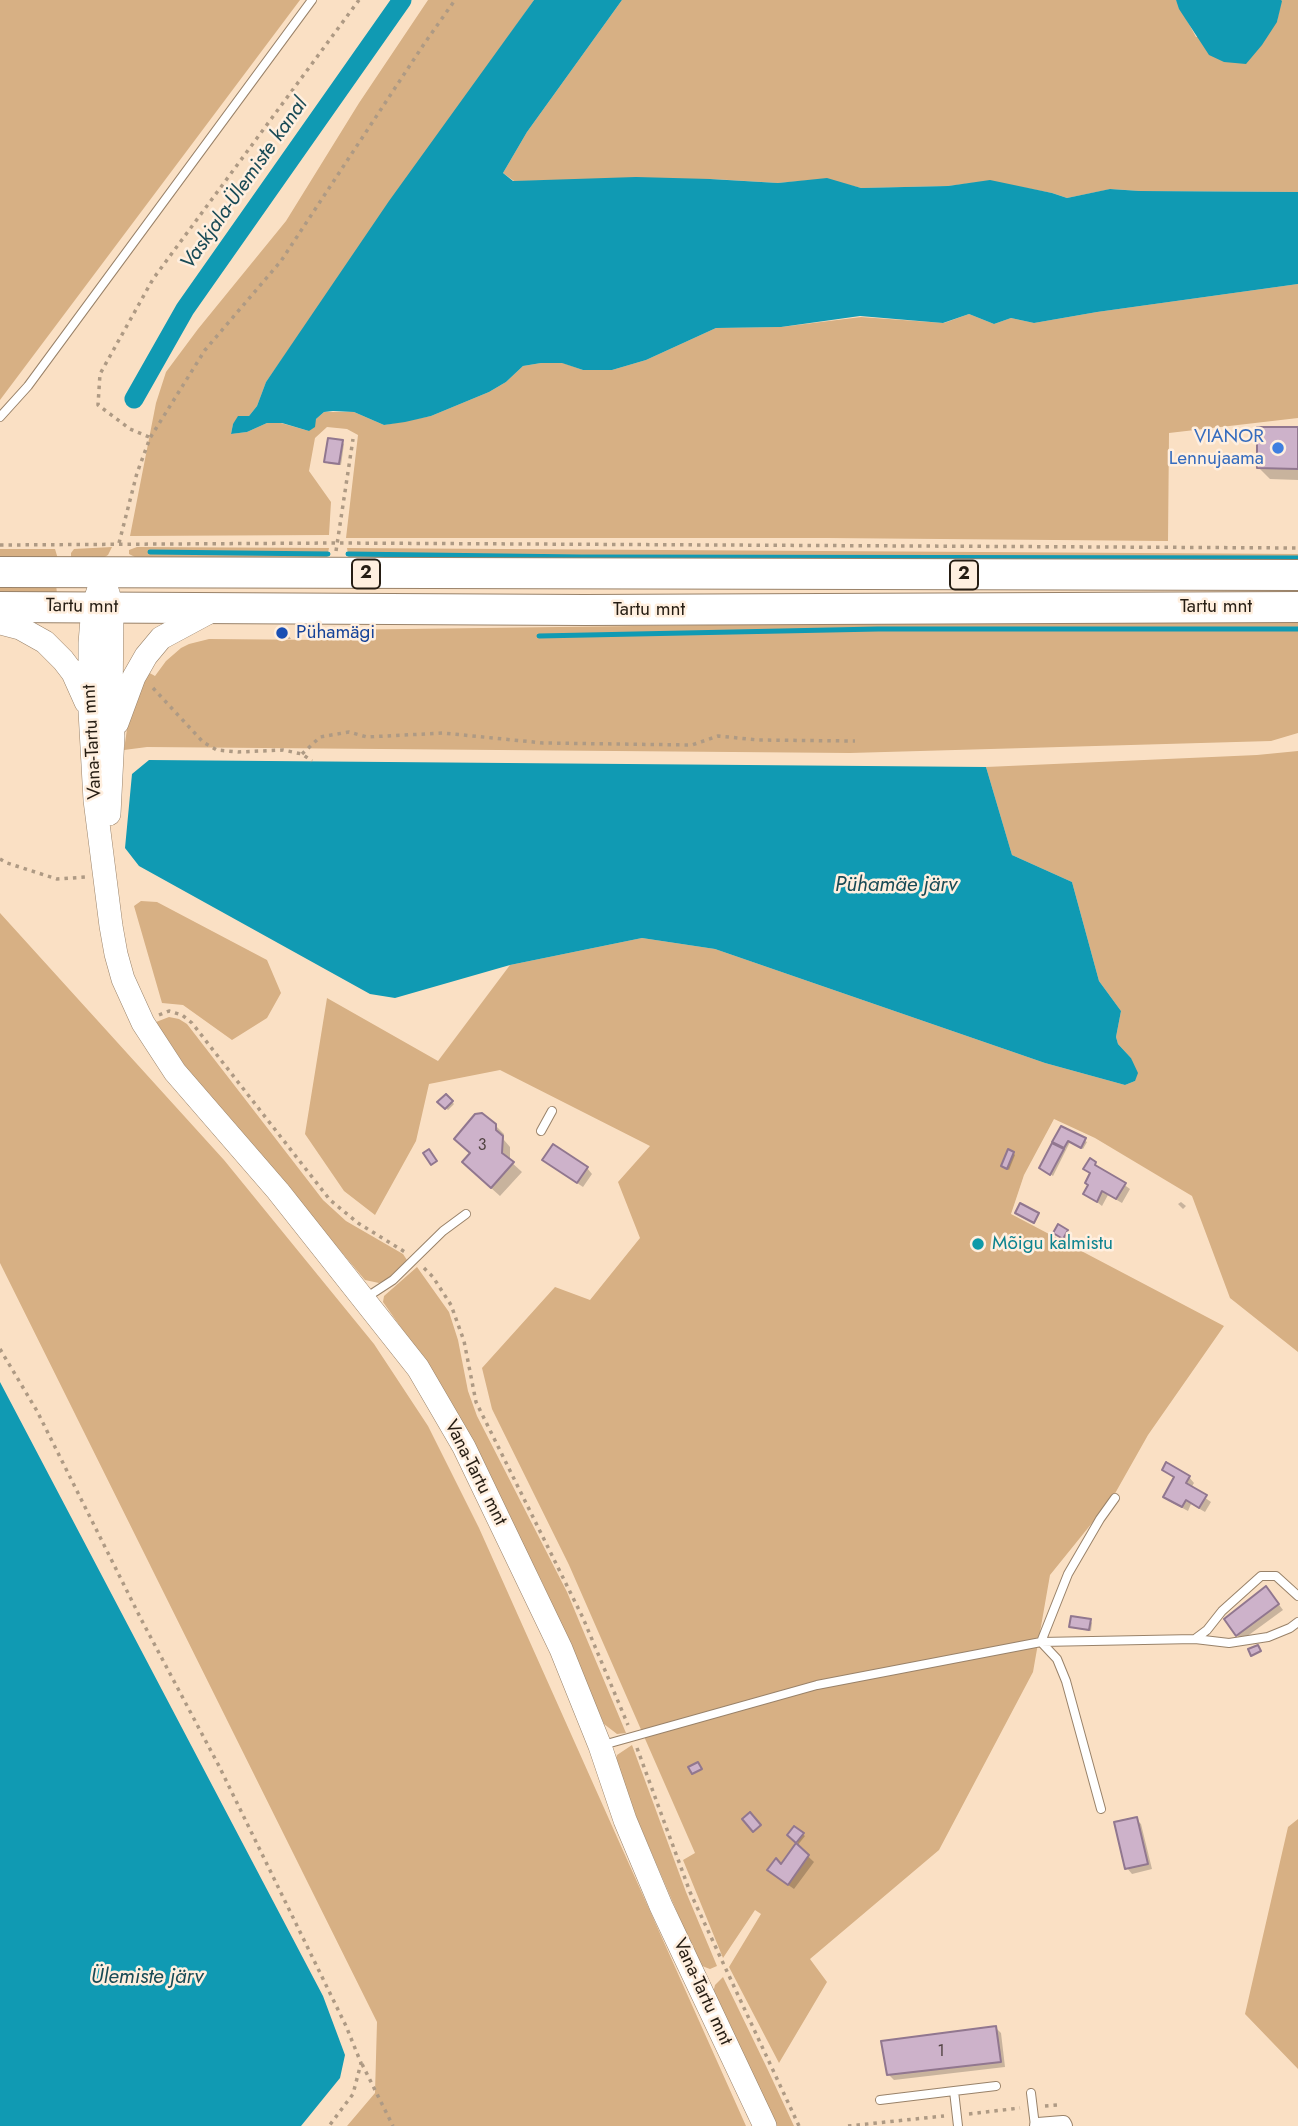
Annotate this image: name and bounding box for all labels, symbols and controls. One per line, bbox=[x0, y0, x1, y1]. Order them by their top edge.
water label: Vaskjala-Ülemiste kanal bbox=[176, 93, 314, 275]
place label: VIANOR Lennujaama bbox=[1169, 426, 1264, 470]
marker: VIANOR Lennujaama bbox=[1270, 440, 1286, 456]
road number: 2 bbox=[352, 560, 380, 588]
road number: 2 bbox=[950, 560, 978, 590]
street label: Tartu mnt bbox=[46, 595, 118, 619]
street label: Tartu mnt bbox=[1180, 596, 1252, 618]
street label: Tartu mnt bbox=[613, 599, 685, 621]
place label: Pühamägi bbox=[296, 622, 375, 644]
marker: Pühamägi bbox=[274, 625, 290, 641]
street label: Vana-Tartu mnt bbox=[79, 684, 107, 800]
water label: Pühamäe järv bbox=[835, 873, 957, 899]
house number: 3 bbox=[478, 1136, 486, 1156]
place label: Mõigu kalmistu bbox=[992, 1233, 1113, 1255]
marker: Mõigu kalmistu bbox=[970, 1236, 986, 1252]
street label: Vana-Tartu mnt bbox=[439, 1417, 511, 1529]
street label: Vana-Tartu mnt bbox=[667, 1935, 737, 2049]
water label: Ülemiste järv bbox=[91, 1965, 203, 1991]
house number: 1 bbox=[937, 2042, 945, 2062]

